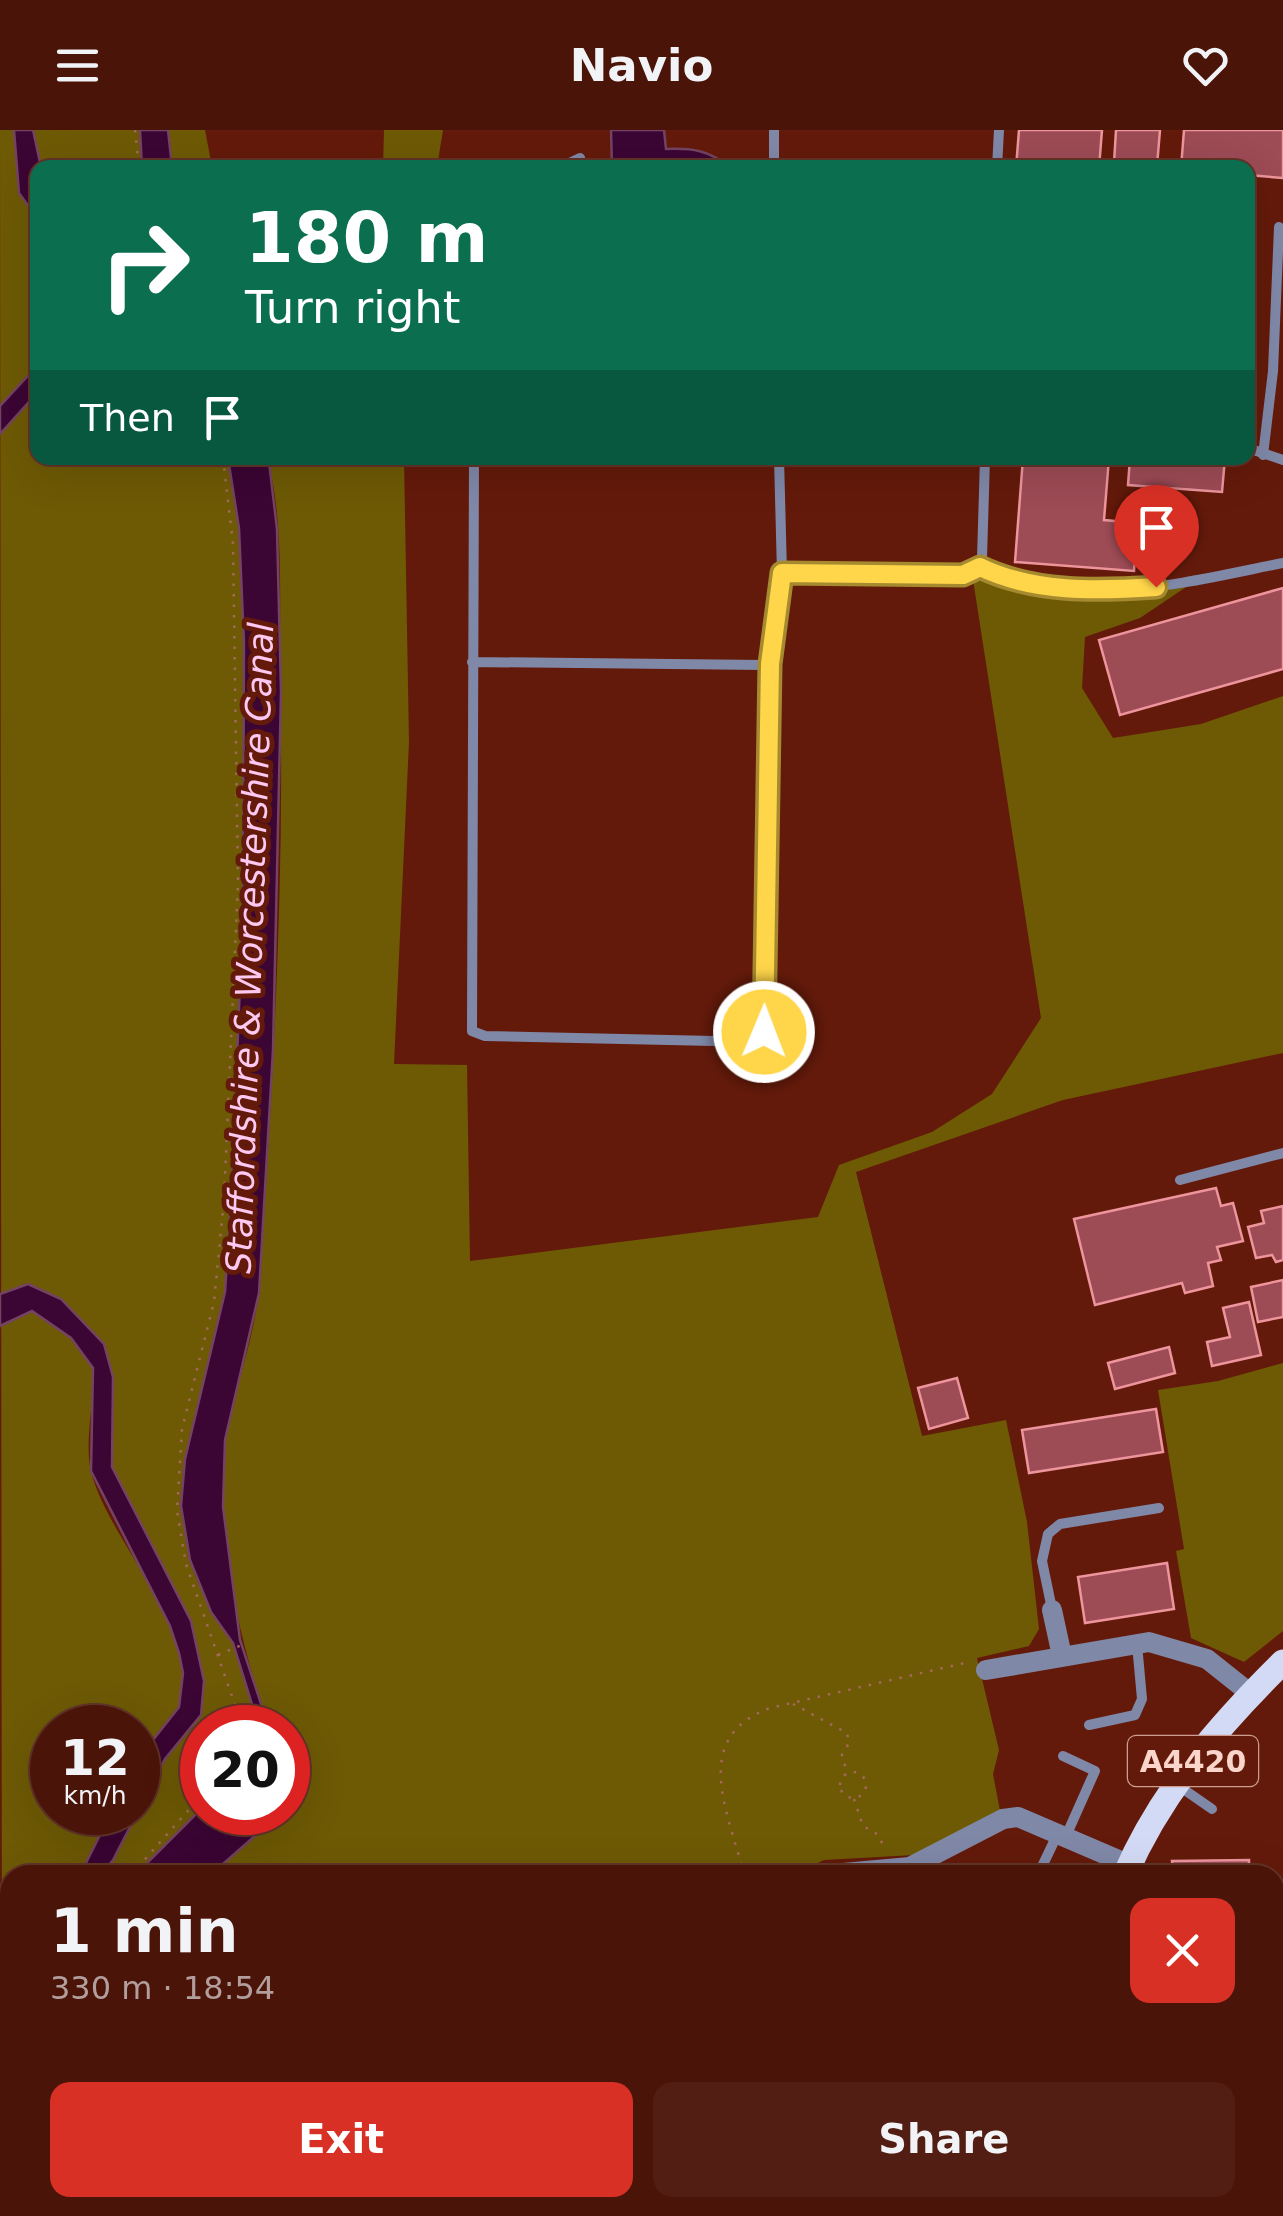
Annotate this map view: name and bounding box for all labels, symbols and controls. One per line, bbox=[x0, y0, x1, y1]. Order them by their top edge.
icon: menu bbox=[50, 38, 105, 93]
icon: heart bbox=[1178, 38, 1233, 93]
text: Navio bbox=[570, 39, 713, 92]
text: 180 m bbox=[245, 197, 488, 279]
icon: right bbox=[80, 200, 210, 330]
text: Turn right bbox=[245, 281, 460, 334]
icon: arrive bbox=[195, 390, 250, 445]
text: Then bbox=[80, 396, 175, 440]
pin bbox=[1114, 485, 1199, 588]
icon: arrive bbox=[1129, 500, 1184, 555]
water label: Staffordshire & Worcestershire Canal bbox=[219, 621, 281, 1274]
position arrow bbox=[712, 980, 816, 1084]
speed limit sign: 20 bbox=[180, 1705, 310, 1835]
text: 12 bbox=[60, 1729, 130, 1787]
road number: A4420 bbox=[1128, 1736, 1258, 1786]
text: km/h bbox=[63, 1781, 127, 1810]
text: 1 min bbox=[50, 1896, 238, 1966]
button: close bbox=[1130, 1898, 1235, 2003]
text: 330 m · 18:54 bbox=[50, 1969, 275, 2007]
button: Exit bbox=[50, 2082, 633, 2197]
button: Share bbox=[653, 2082, 1235, 2197]

